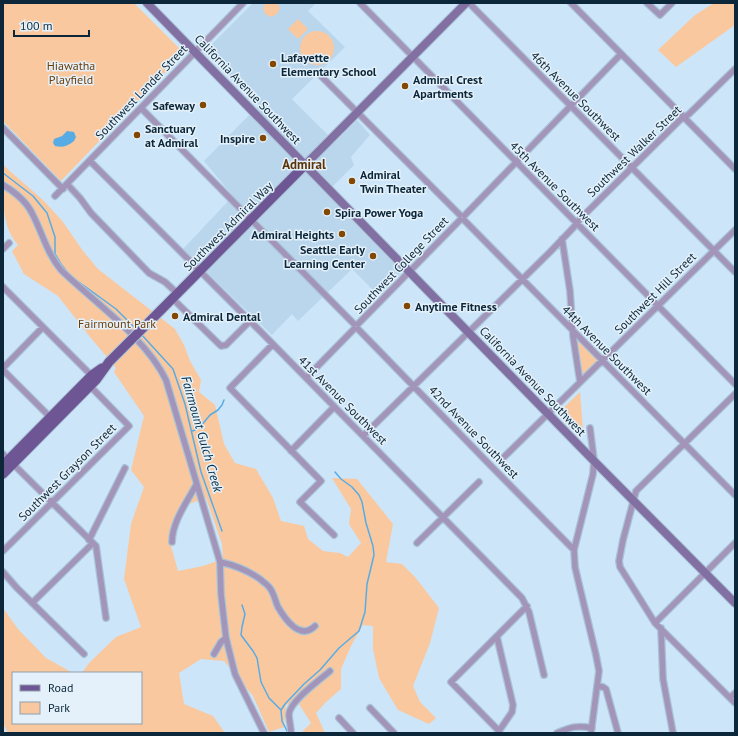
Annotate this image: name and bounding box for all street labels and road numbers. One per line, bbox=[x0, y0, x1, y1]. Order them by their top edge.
street label: California Avenue Southwest bbox=[192, 31, 304, 147]
street label: Southwest Lander Street bbox=[92, 41, 190, 143]
street label: 46th Avenue Southwest bbox=[528, 48, 624, 144]
street label: Southwest Walker Street bbox=[584, 102, 684, 200]
street label: 45th Avenue Southwest bbox=[507, 138, 603, 234]
street label: Southwest Admiral Way bbox=[180, 178, 276, 274]
street label: Southwest College Street bbox=[351, 213, 451, 317]
street label: Southwest Hill Street bbox=[611, 249, 699, 337]
street label: 44th Avenue Southwest bbox=[559, 302, 655, 398]
street label: California Avenue Southwest bbox=[477, 323, 589, 439]
street label: 41st Avenue Southwest bbox=[295, 352, 391, 448]
street label: 42nd Avenue Southwest bbox=[426, 382, 522, 482]
street label: Southwest Grayson Street bbox=[15, 420, 119, 524]

